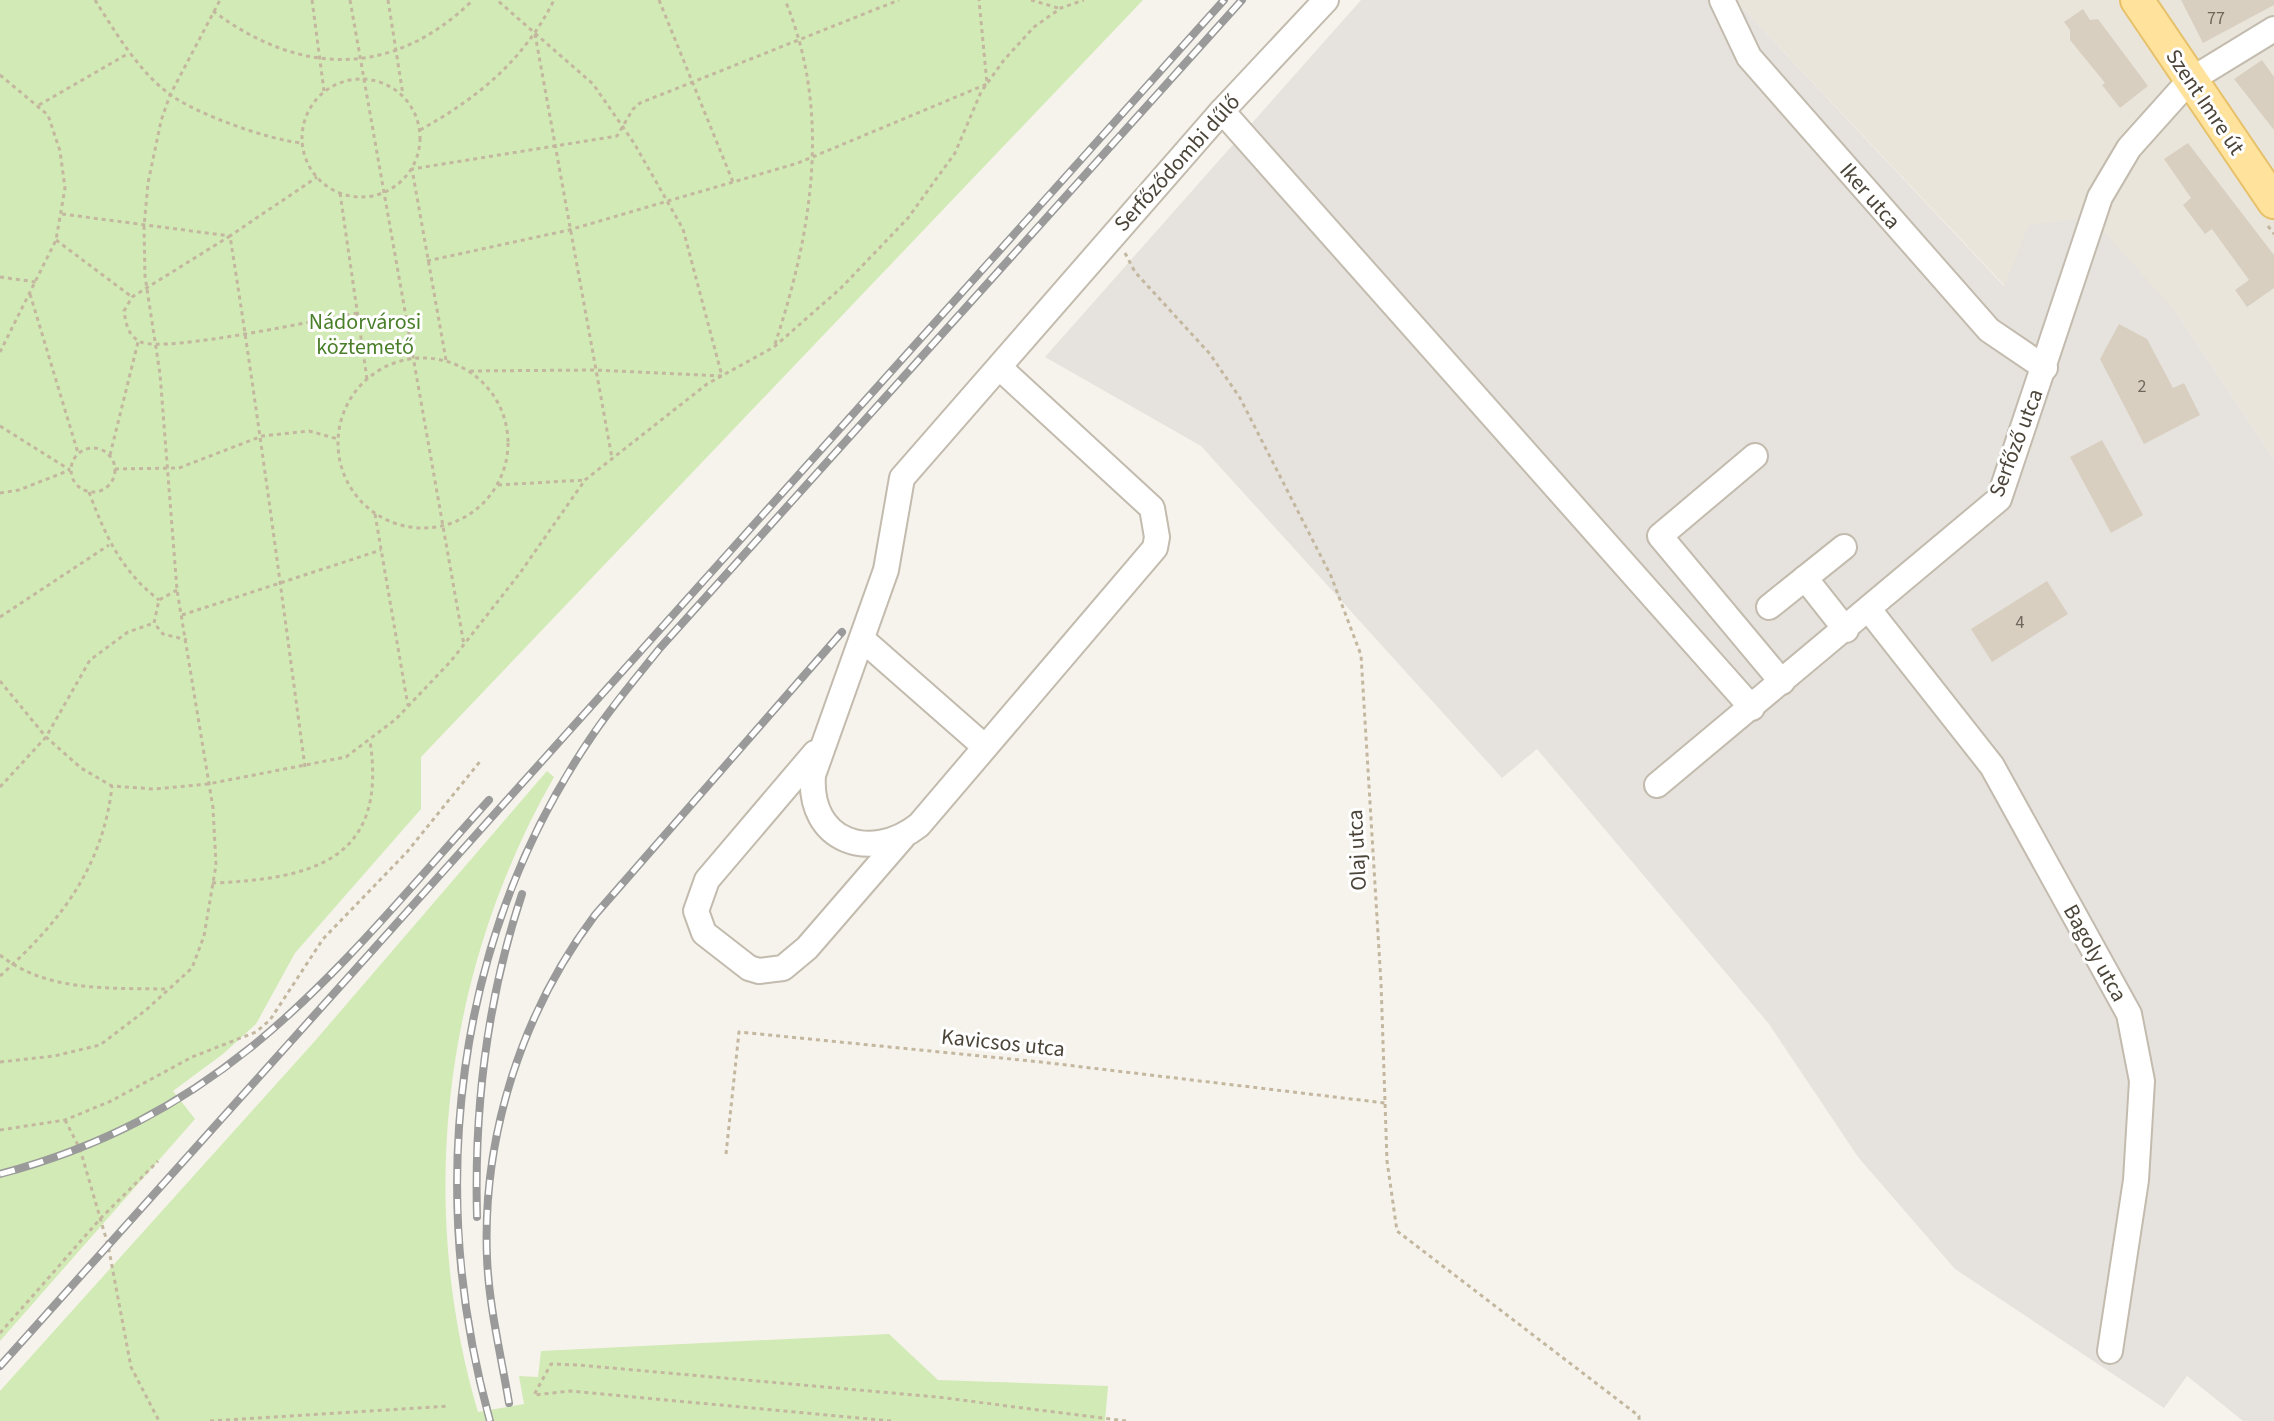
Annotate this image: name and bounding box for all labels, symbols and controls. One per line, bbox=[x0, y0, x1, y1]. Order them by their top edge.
house number: 77 bbox=[2207, 6, 2225, 31]
street label: Szent Imre út bbox=[2158, 43, 2253, 162]
street label: Serfőződombi dűlő bbox=[1106, 87, 1248, 239]
street label: Iker utca bbox=[1832, 156, 1908, 236]
park label: Nádorvárosi köztemető bbox=[309, 306, 421, 363]
house number: 2 bbox=[2138, 374, 2147, 399]
street label: Serfőző utca bbox=[1981, 384, 2051, 502]
house number: 4 bbox=[2016, 610, 2025, 635]
street label: Olaj utca bbox=[1339, 809, 1375, 891]
street label: Bagoly utca bbox=[2055, 898, 2135, 1008]
street label: Kavicsos utca bbox=[940, 1021, 1066, 1065]

